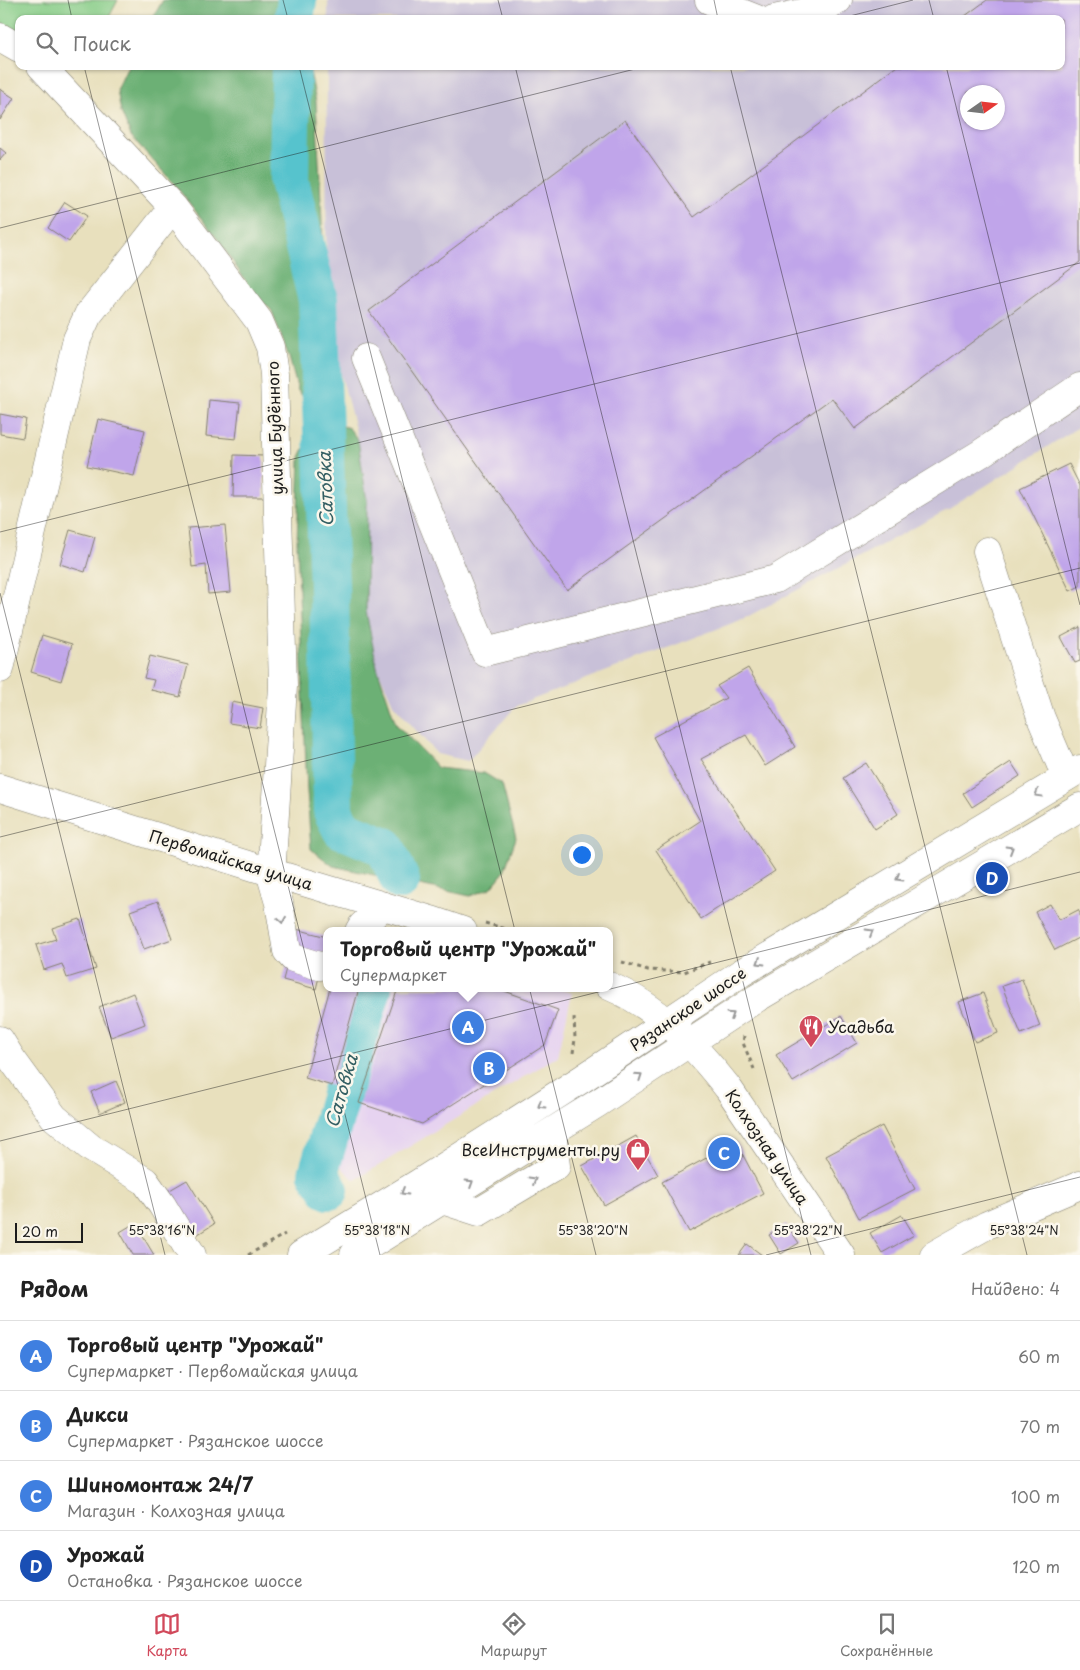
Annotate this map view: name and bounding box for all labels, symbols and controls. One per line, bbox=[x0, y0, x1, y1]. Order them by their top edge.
search box bbox=[15, 15, 1065, 70]
icon: search bbox=[33, 29, 61, 57]
text: Поиск bbox=[73, 29, 131, 57]
north arrow bbox=[960, 85, 1005, 130]
street label: улица Будённого bbox=[260, 361, 288, 495]
water label: Сатовка bbox=[310, 450, 339, 527]
one-way arrow bbox=[1035, 788, 1044, 797]
street label: Первомайская улица bbox=[147, 823, 316, 895]
your location bbox=[569, 842, 595, 868]
one-way arrow bbox=[1004, 845, 1013, 855]
pin: D bbox=[976, 859, 1008, 897]
one-way arrow bbox=[895, 872, 904, 881]
one-way arrow bbox=[276, 915, 286, 924]
popup bbox=[323, 927, 613, 992]
one-way arrow bbox=[864, 928, 873, 938]
text: Торговый центр "Урожай" bbox=[340, 934, 596, 962]
one-way arrow bbox=[756, 956, 765, 965]
street label: Рязанское шоссе bbox=[624, 960, 750, 1056]
text: Супермаркет bbox=[340, 962, 447, 986]
pin: A bbox=[452, 1008, 484, 1046]
one-way arrow bbox=[725, 1012, 734, 1022]
restaurant icon: Усадьба bbox=[798, 1014, 824, 1048]
place label: Усадьба bbox=[828, 1014, 894, 1038]
pin: B bbox=[473, 1049, 505, 1087]
water label: Сатовка bbox=[317, 1050, 364, 1130]
one-way arrow bbox=[633, 1073, 643, 1082]
street label: Колхозная улица bbox=[720, 1084, 815, 1209]
one-way arrow bbox=[537, 1099, 546, 1109]
pin: C bbox=[708, 1134, 740, 1172]
place label: ВсеИнструменты.ру bbox=[461, 1137, 620, 1161]
shop icon: ВсеИнструменты.ру bbox=[625, 1137, 651, 1171]
one-way arrow bbox=[527, 1176, 536, 1186]
one-way arrow bbox=[464, 1180, 473, 1190]
one-way arrow bbox=[400, 1186, 409, 1196]
scale bar bbox=[15, 1220, 82, 1243]
text: 20 m bbox=[22, 1221, 58, 1242]
text: 55°38'16"N bbox=[129, 1221, 195, 1239]
text: 55°38'18"N bbox=[344, 1221, 410, 1239]
text: 55°38'20"N bbox=[558, 1221, 628, 1239]
text: 55°38'22"N bbox=[773, 1221, 843, 1239]
text: 55°38'24"N bbox=[989, 1221, 1059, 1239]
text: Рядом bbox=[20, 1272, 88, 1304]
text: Найдено: 4 bbox=[971, 1276, 1060, 1300]
text: Торговый центр "Урожай" bbox=[67, 1330, 324, 1358]
text: A bbox=[30, 1344, 42, 1368]
text: 60 m bbox=[1018, 1344, 1060, 1368]
text: Супермаркет · Первомайская улица bbox=[67, 1358, 358, 1382]
text: Дикси bbox=[67, 1400, 129, 1428]
text: B bbox=[31, 1414, 41, 1438]
text: 70 m bbox=[1020, 1414, 1060, 1438]
text: Супермаркет · Рязанское шоссе bbox=[67, 1428, 323, 1452]
text: Шиномонтаж 24/7 bbox=[67, 1470, 253, 1498]
text: C bbox=[30, 1484, 42, 1508]
text: 100 m bbox=[1011, 1484, 1060, 1508]
text: Магазин · Колхозная улица bbox=[67, 1498, 285, 1522]
text: Урожай bbox=[67, 1540, 145, 1568]
text: D bbox=[30, 1554, 42, 1578]
text: 120 m bbox=[1013, 1554, 1060, 1578]
text: Остановка · Рязанское шоссе bbox=[67, 1568, 302, 1592]
tab: Карта bbox=[147, 1610, 188, 1661]
tab: Маршрут bbox=[481, 1610, 547, 1661]
tab: Сохранённые bbox=[840, 1610, 933, 1661]

